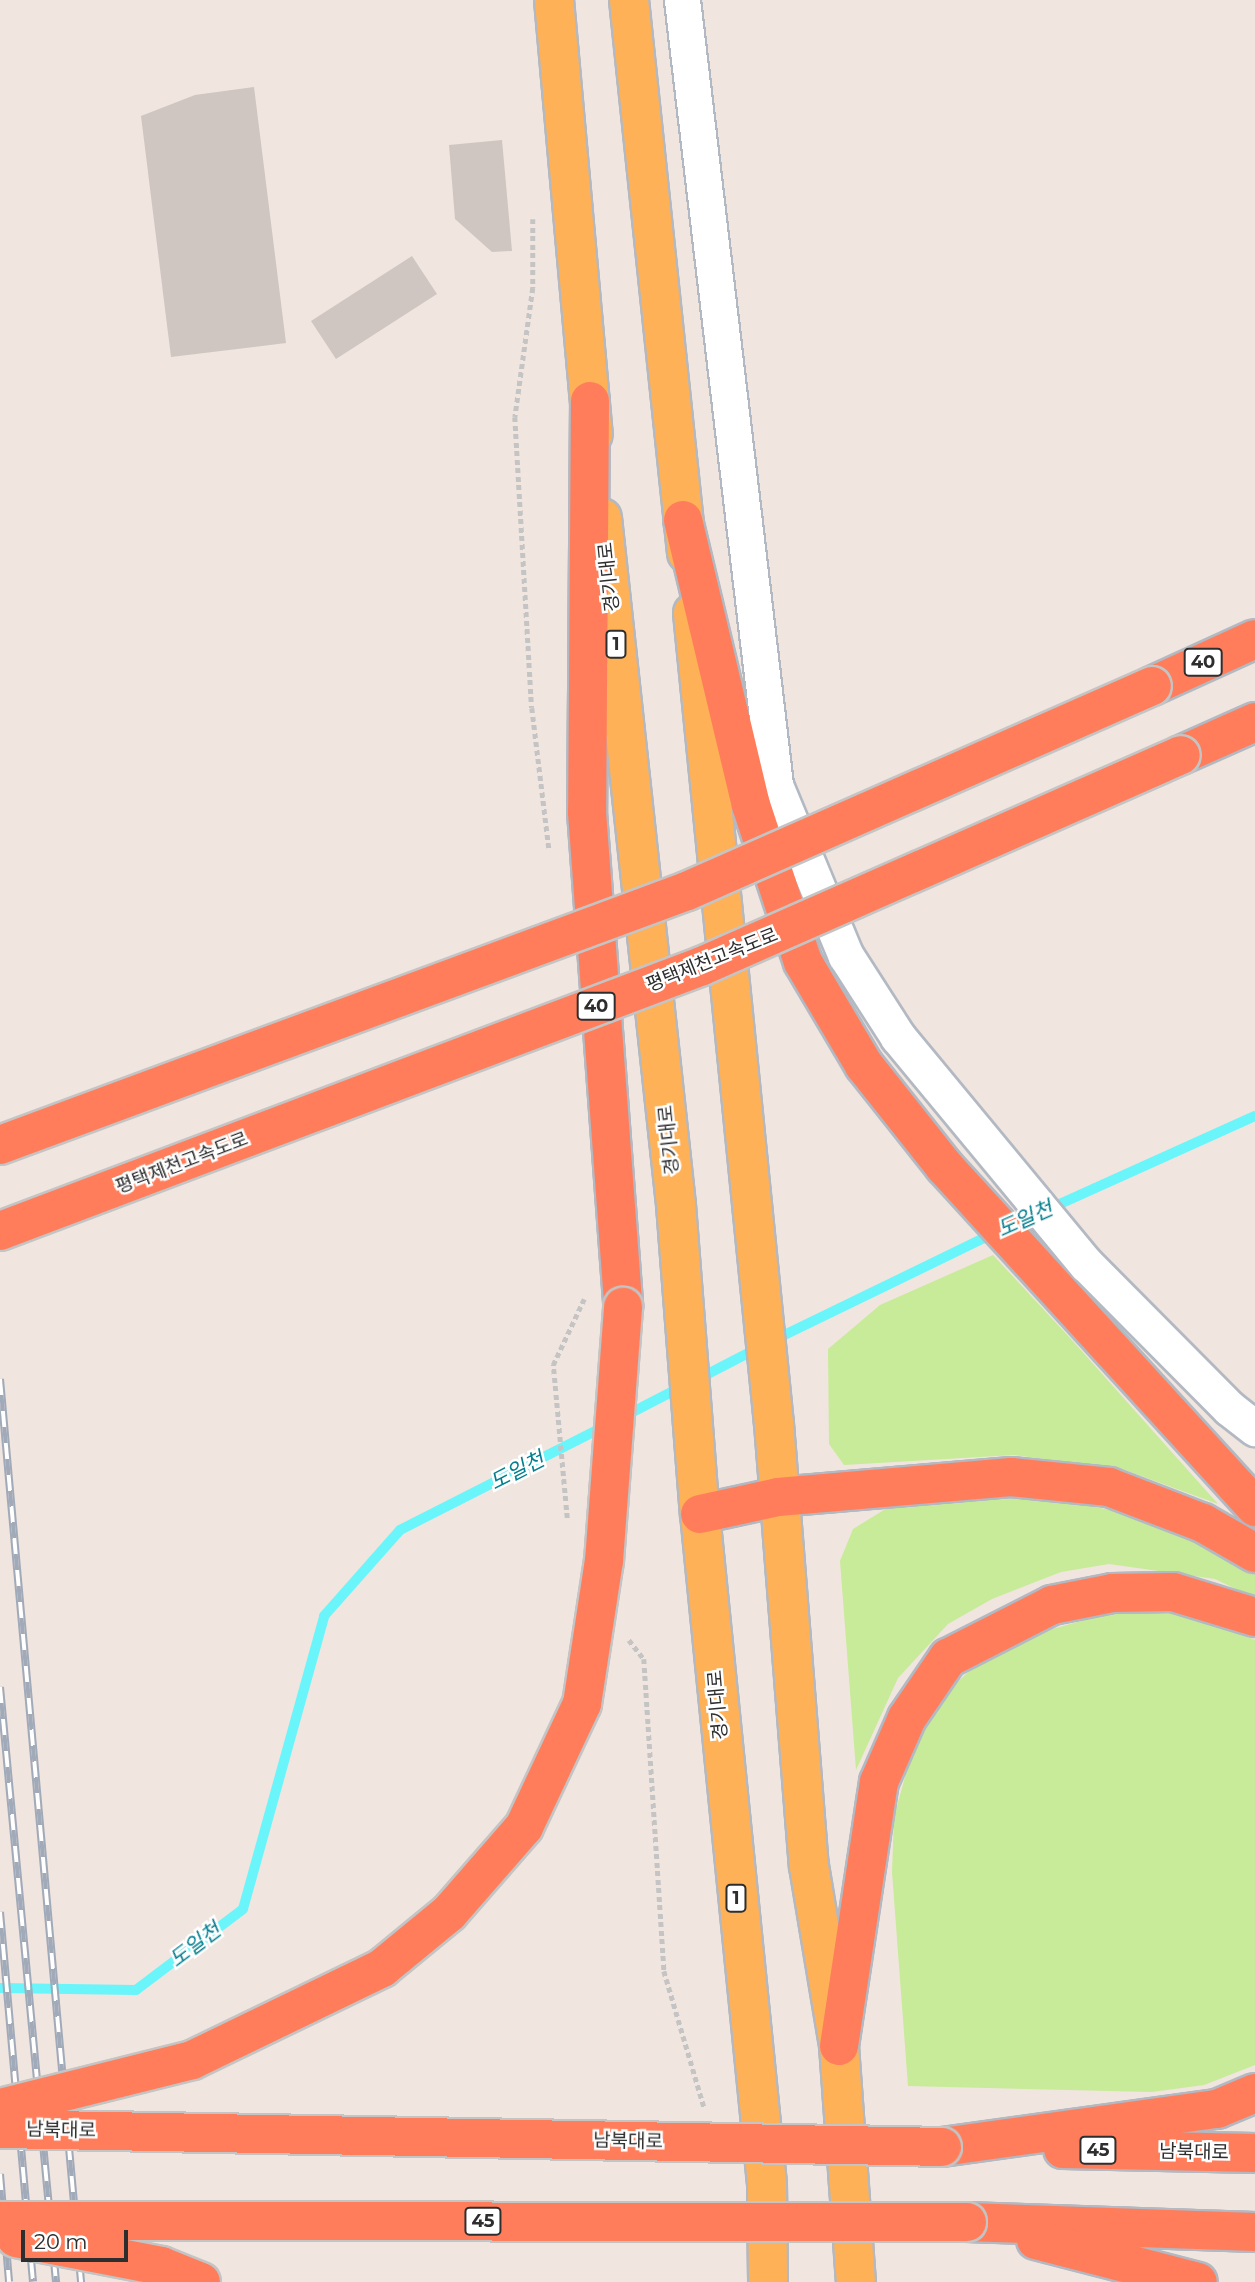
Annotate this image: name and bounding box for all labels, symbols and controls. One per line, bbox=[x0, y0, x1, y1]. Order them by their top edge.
street label: 경기대로 bbox=[594, 541, 624, 613]
road number: 1 bbox=[604, 630, 628, 658]
road number: 40 bbox=[1182, 648, 1224, 676]
street label: 평택제천고속도로 bbox=[643, 923, 781, 997]
road number: 40 bbox=[575, 992, 617, 1021]
street label: 경기대로 bbox=[654, 1104, 684, 1176]
street label: 평택제천고속도로 bbox=[113, 1127, 251, 1199]
water label: 도일천 bbox=[993, 1196, 1057, 1242]
water label: 도일천 bbox=[485, 1447, 549, 1495]
street label: 경기대로 bbox=[704, 1669, 732, 1741]
road number: 1 bbox=[724, 1884, 748, 1912]
water label: 도일천 bbox=[164, 1917, 226, 1973]
street label: 남북대로 bbox=[26, 2118, 96, 2142]
street label: 남북대로 bbox=[593, 2129, 663, 2153]
road number: 45 bbox=[1079, 2136, 1117, 2164]
street label: 남북대로 bbox=[1159, 2140, 1229, 2164]
road number: 45 bbox=[464, 2206, 502, 2236]
scale bar bbox=[24, 2216, 131, 2260]
text: 20 m bbox=[34, 2229, 88, 2254]

